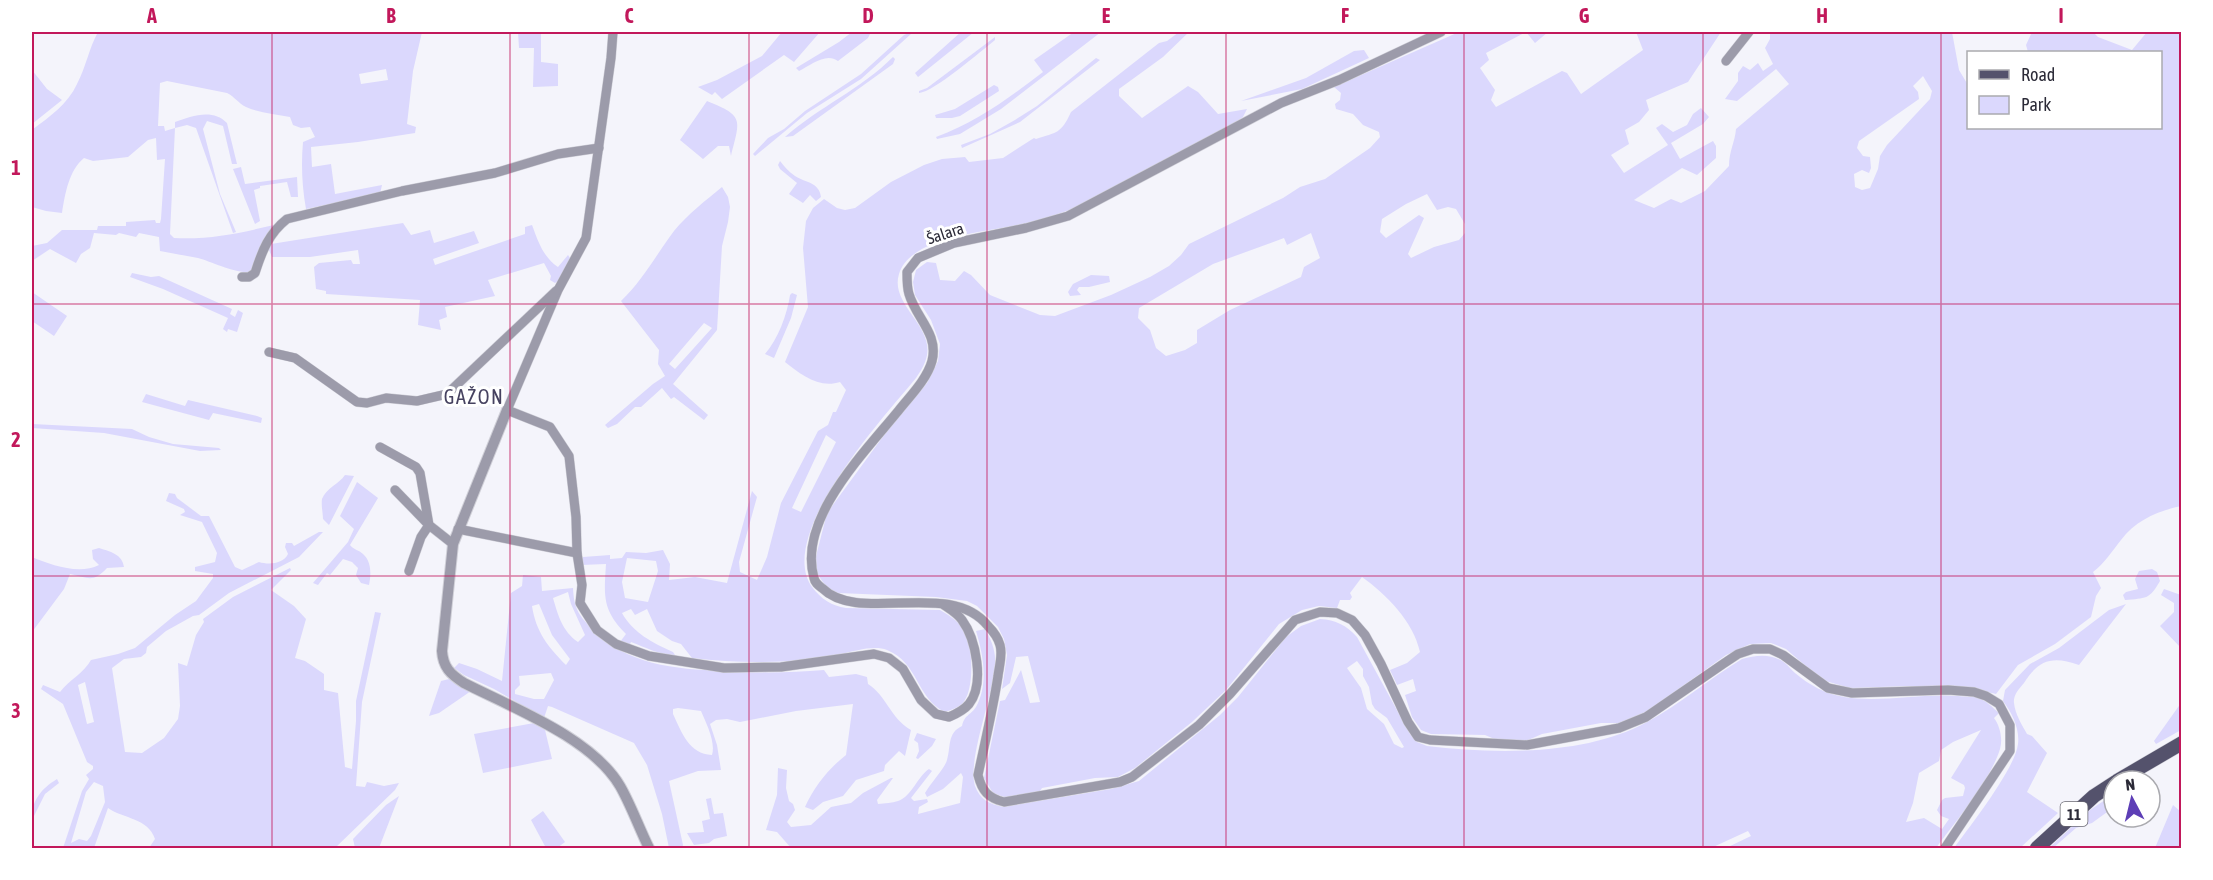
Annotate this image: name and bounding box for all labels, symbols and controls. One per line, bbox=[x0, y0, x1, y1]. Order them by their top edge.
text: A bbox=[146, 4, 157, 27]
text: B bbox=[386, 4, 396, 27]
text: C bbox=[625, 4, 634, 27]
text: D bbox=[862, 4, 874, 27]
text: E bbox=[1102, 4, 1111, 27]
text: F bbox=[1341, 4, 1349, 27]
text: G bbox=[1579, 4, 1590, 27]
text: H bbox=[1816, 4, 1828, 27]
text: I bbox=[2058, 4, 2064, 27]
legend bbox=[1967, 51, 2162, 129]
text: Road bbox=[2021, 64, 2055, 85]
text: Park bbox=[2021, 94, 2051, 115]
text: 1 bbox=[11, 156, 21, 179]
street label: Šalara bbox=[924, 219, 966, 247]
district label: GAŽON bbox=[444, 385, 504, 408]
text: 2 bbox=[11, 428, 21, 451]
text: 3 bbox=[11, 699, 21, 722]
north arrow bbox=[2102, 769, 2162, 829]
text: N bbox=[2124, 775, 2136, 794]
road number: 11 bbox=[2060, 802, 2088, 826]

